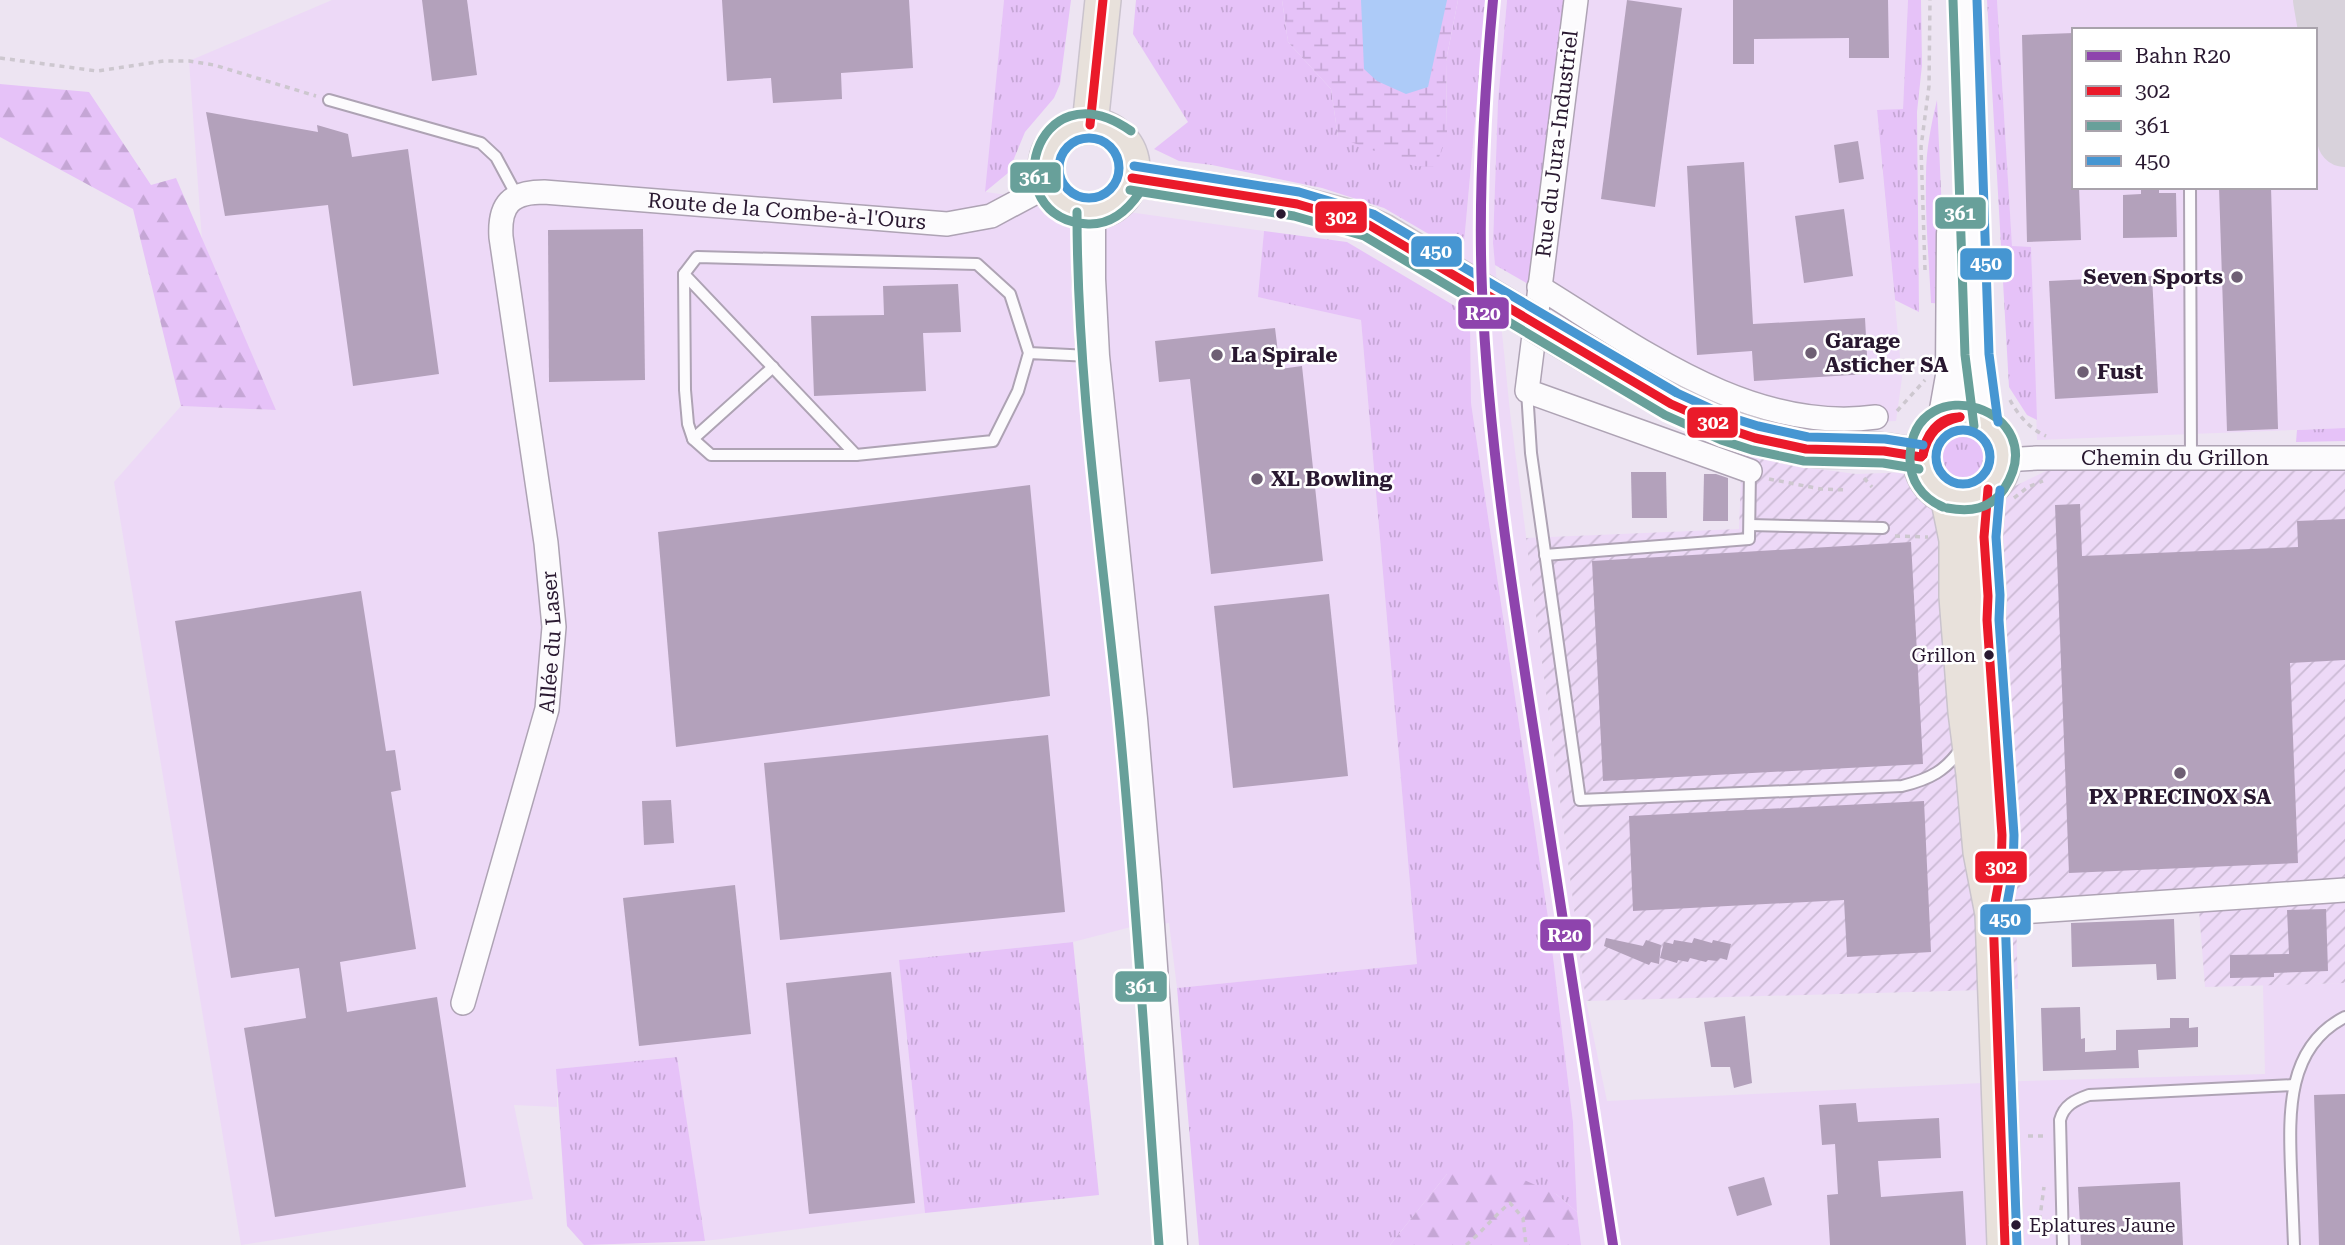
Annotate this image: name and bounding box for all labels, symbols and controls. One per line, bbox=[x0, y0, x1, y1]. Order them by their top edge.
legend bbox=[2072, 28, 2317, 189]
street label: Rue du Jura-Industriel bbox=[1531, 29, 1583, 259]
text: Bahn R20 bbox=[2135, 44, 2231, 68]
text: 302 bbox=[2135, 79, 2170, 103]
text: 361 bbox=[2135, 114, 2170, 138]
text: 450 bbox=[2135, 149, 2170, 173]
line badge: 361 bbox=[1009, 161, 1062, 194]
text: 361 bbox=[1019, 166, 1051, 189]
street label: Route de la Combe-à-l'Ours bbox=[647, 188, 927, 234]
line badge: 361 bbox=[1934, 196, 1987, 230]
line badge: 302 bbox=[1314, 200, 1368, 234]
text: 361 bbox=[1944, 202, 1976, 225]
text: 302 bbox=[1325, 206, 1357, 229]
unlabelled marker bbox=[1274, 207, 1288, 221]
line badge: 450 bbox=[1410, 235, 1463, 268]
text: 450 bbox=[1420, 240, 1452, 263]
line badge: 450 bbox=[1959, 247, 2013, 281]
text: 450 bbox=[1970, 252, 2002, 275]
place label: Seven Sports bbox=[2083, 265, 2223, 289]
marker: Seven Sports bbox=[2229, 269, 2245, 285]
line badge: R20 bbox=[1457, 296, 1510, 330]
text: R20 bbox=[1465, 302, 1501, 325]
place label: Garage Asticher SA bbox=[1825, 329, 1948, 377]
place label: La Spirale bbox=[1231, 343, 1338, 367]
marker: Garage Asticher SA bbox=[1803, 345, 1819, 361]
marker: La Spirale bbox=[1209, 347, 1225, 363]
place label: Fust bbox=[2097, 360, 2144, 384]
marker: Fust bbox=[2075, 364, 2091, 380]
line badge: 302 bbox=[1686, 406, 1739, 439]
text: 302 bbox=[1697, 411, 1729, 434]
street label: Chemin du Grillon bbox=[2081, 446, 2269, 470]
place label: XL Bowling bbox=[1271, 467, 1393, 491]
marker: XL Bowling bbox=[1249, 471, 1265, 487]
street label: Allée du Laser bbox=[535, 569, 566, 714]
place label: Grillon bbox=[1912, 644, 1976, 667]
marker: Grillon bbox=[1982, 648, 1996, 662]
marker: PX PRECINOX SA bbox=[2172, 765, 2188, 781]
place label: PX PRECINOX SA bbox=[2089, 785, 2271, 809]
line badge: 302 bbox=[1974, 850, 2028, 884]
text: 302 bbox=[1985, 856, 2017, 879]
line badge: 450 bbox=[1979, 903, 2032, 936]
text: 450 bbox=[1989, 908, 2021, 931]
line badge: R20 bbox=[1539, 918, 1592, 952]
text: R20 bbox=[1547, 924, 1583, 947]
line badge: 361 bbox=[1114, 970, 1168, 1003]
text: 361 bbox=[1125, 975, 1157, 998]
place label: Eplatures Jaune bbox=[2029, 1214, 2175, 1237]
marker: Eplatures Jaune bbox=[2009, 1218, 2023, 1232]

